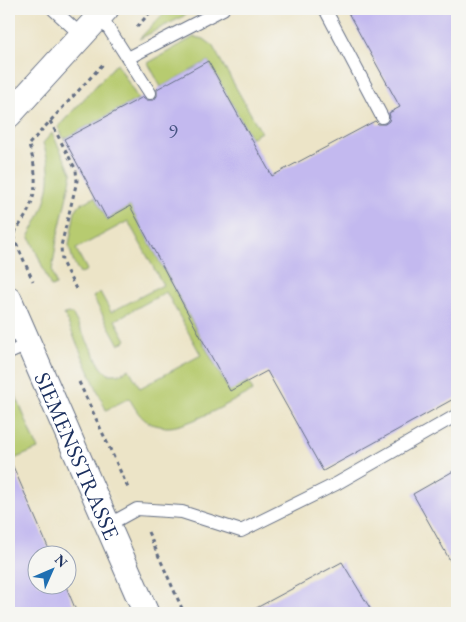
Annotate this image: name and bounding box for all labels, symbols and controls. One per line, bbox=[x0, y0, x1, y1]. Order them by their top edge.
house number: 9 bbox=[168, 118, 178, 144]
street label: SIEMENSSTRASSE bbox=[28, 368, 126, 544]
north arrow bbox=[28, 544, 78, 594]
text: N bbox=[51, 550, 72, 572]

